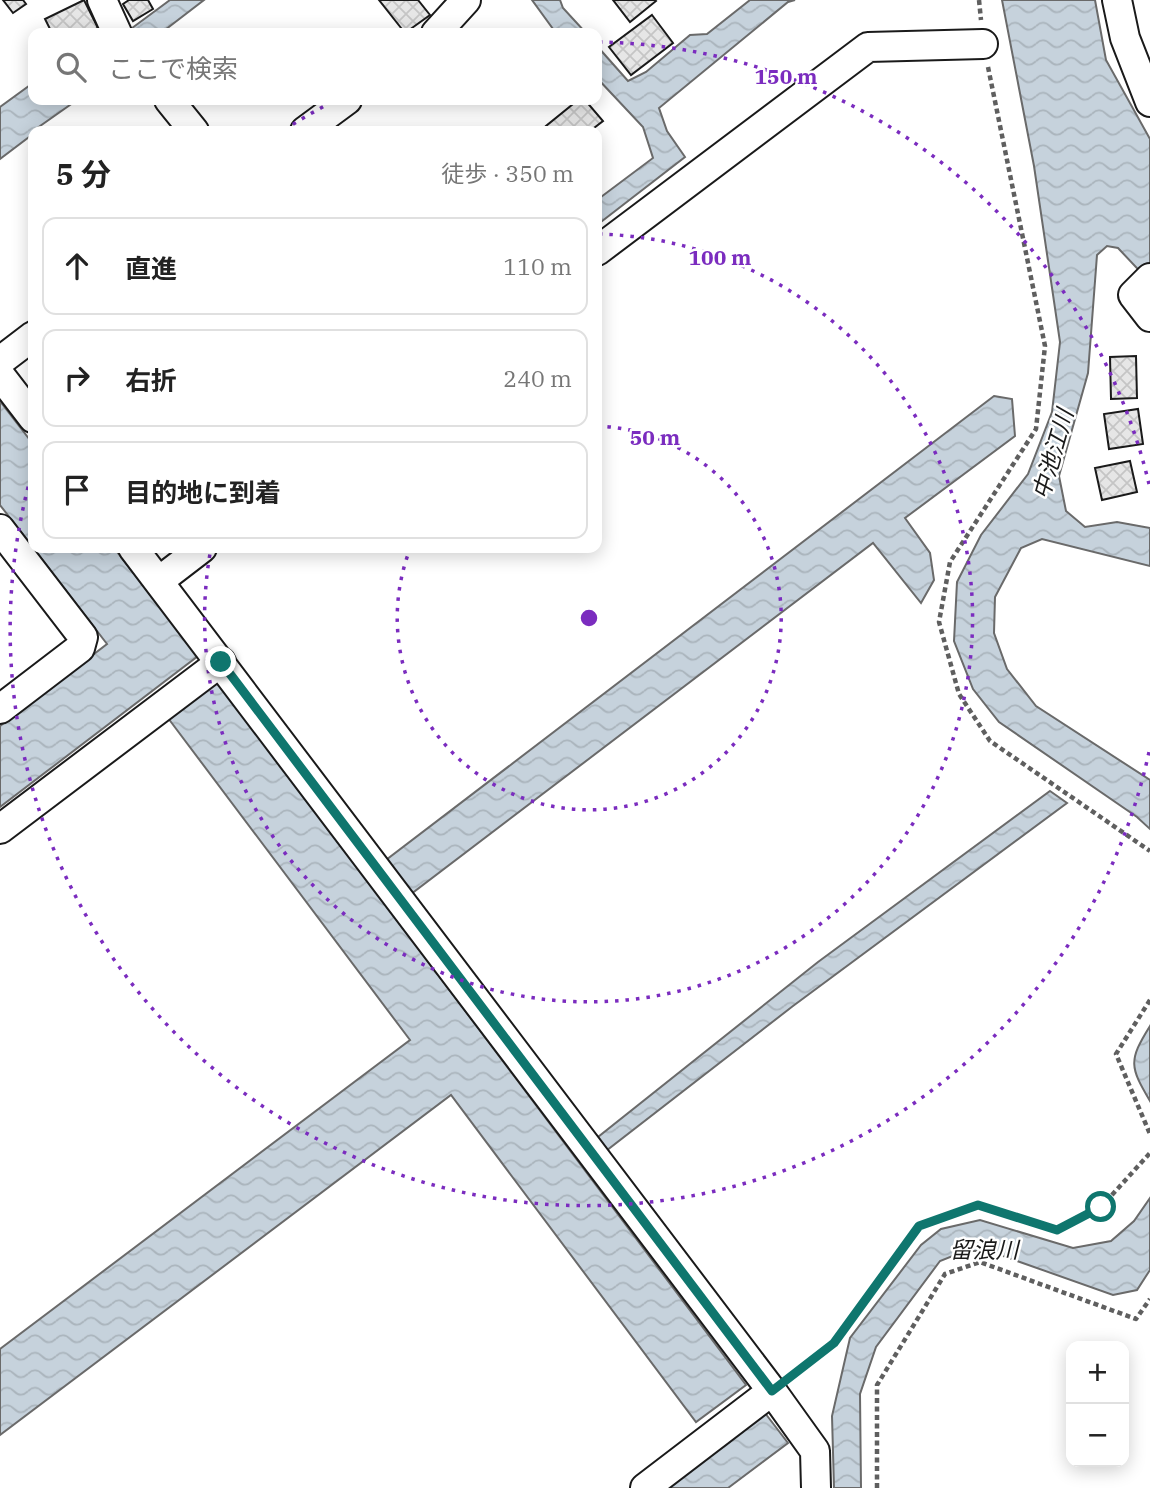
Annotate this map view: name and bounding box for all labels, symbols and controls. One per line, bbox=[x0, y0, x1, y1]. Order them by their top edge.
search box bbox=[28, 28, 602, 105]
icon: search bbox=[52, 48, 90, 86]
text: ここで検索 bbox=[108, 51, 238, 85]
text: 150 m bbox=[754, 62, 818, 90]
text: 5 分 bbox=[56, 154, 111, 193]
text: 徒歩 · 350 m bbox=[441, 158, 574, 188]
text: 100 m bbox=[688, 243, 752, 271]
icon: ahead bbox=[58, 247, 96, 285]
text: 直進 bbox=[125, 251, 177, 285]
text: 110 m bbox=[503, 251, 572, 281]
icon: right bbox=[58, 359, 96, 397]
text: 右折 bbox=[125, 363, 177, 397]
text: 240 m bbox=[503, 363, 572, 393]
water label: 中池江川 bbox=[1025, 403, 1080, 502]
text: 50 m bbox=[630, 423, 680, 451]
icon: arrive bbox=[58, 471, 96, 509]
text: 目的地に到着 bbox=[125, 475, 281, 509]
centre of rings bbox=[577, 606, 601, 630]
route end bbox=[205, 646, 236, 677]
route start bbox=[1085, 1191, 1116, 1222]
water label: 留浪川 bbox=[950, 1234, 1022, 1264]
map controls bbox=[1066, 1341, 1129, 1467]
button: + bbox=[1066, 1341, 1129, 1404]
button: − bbox=[1066, 1404, 1129, 1467]

